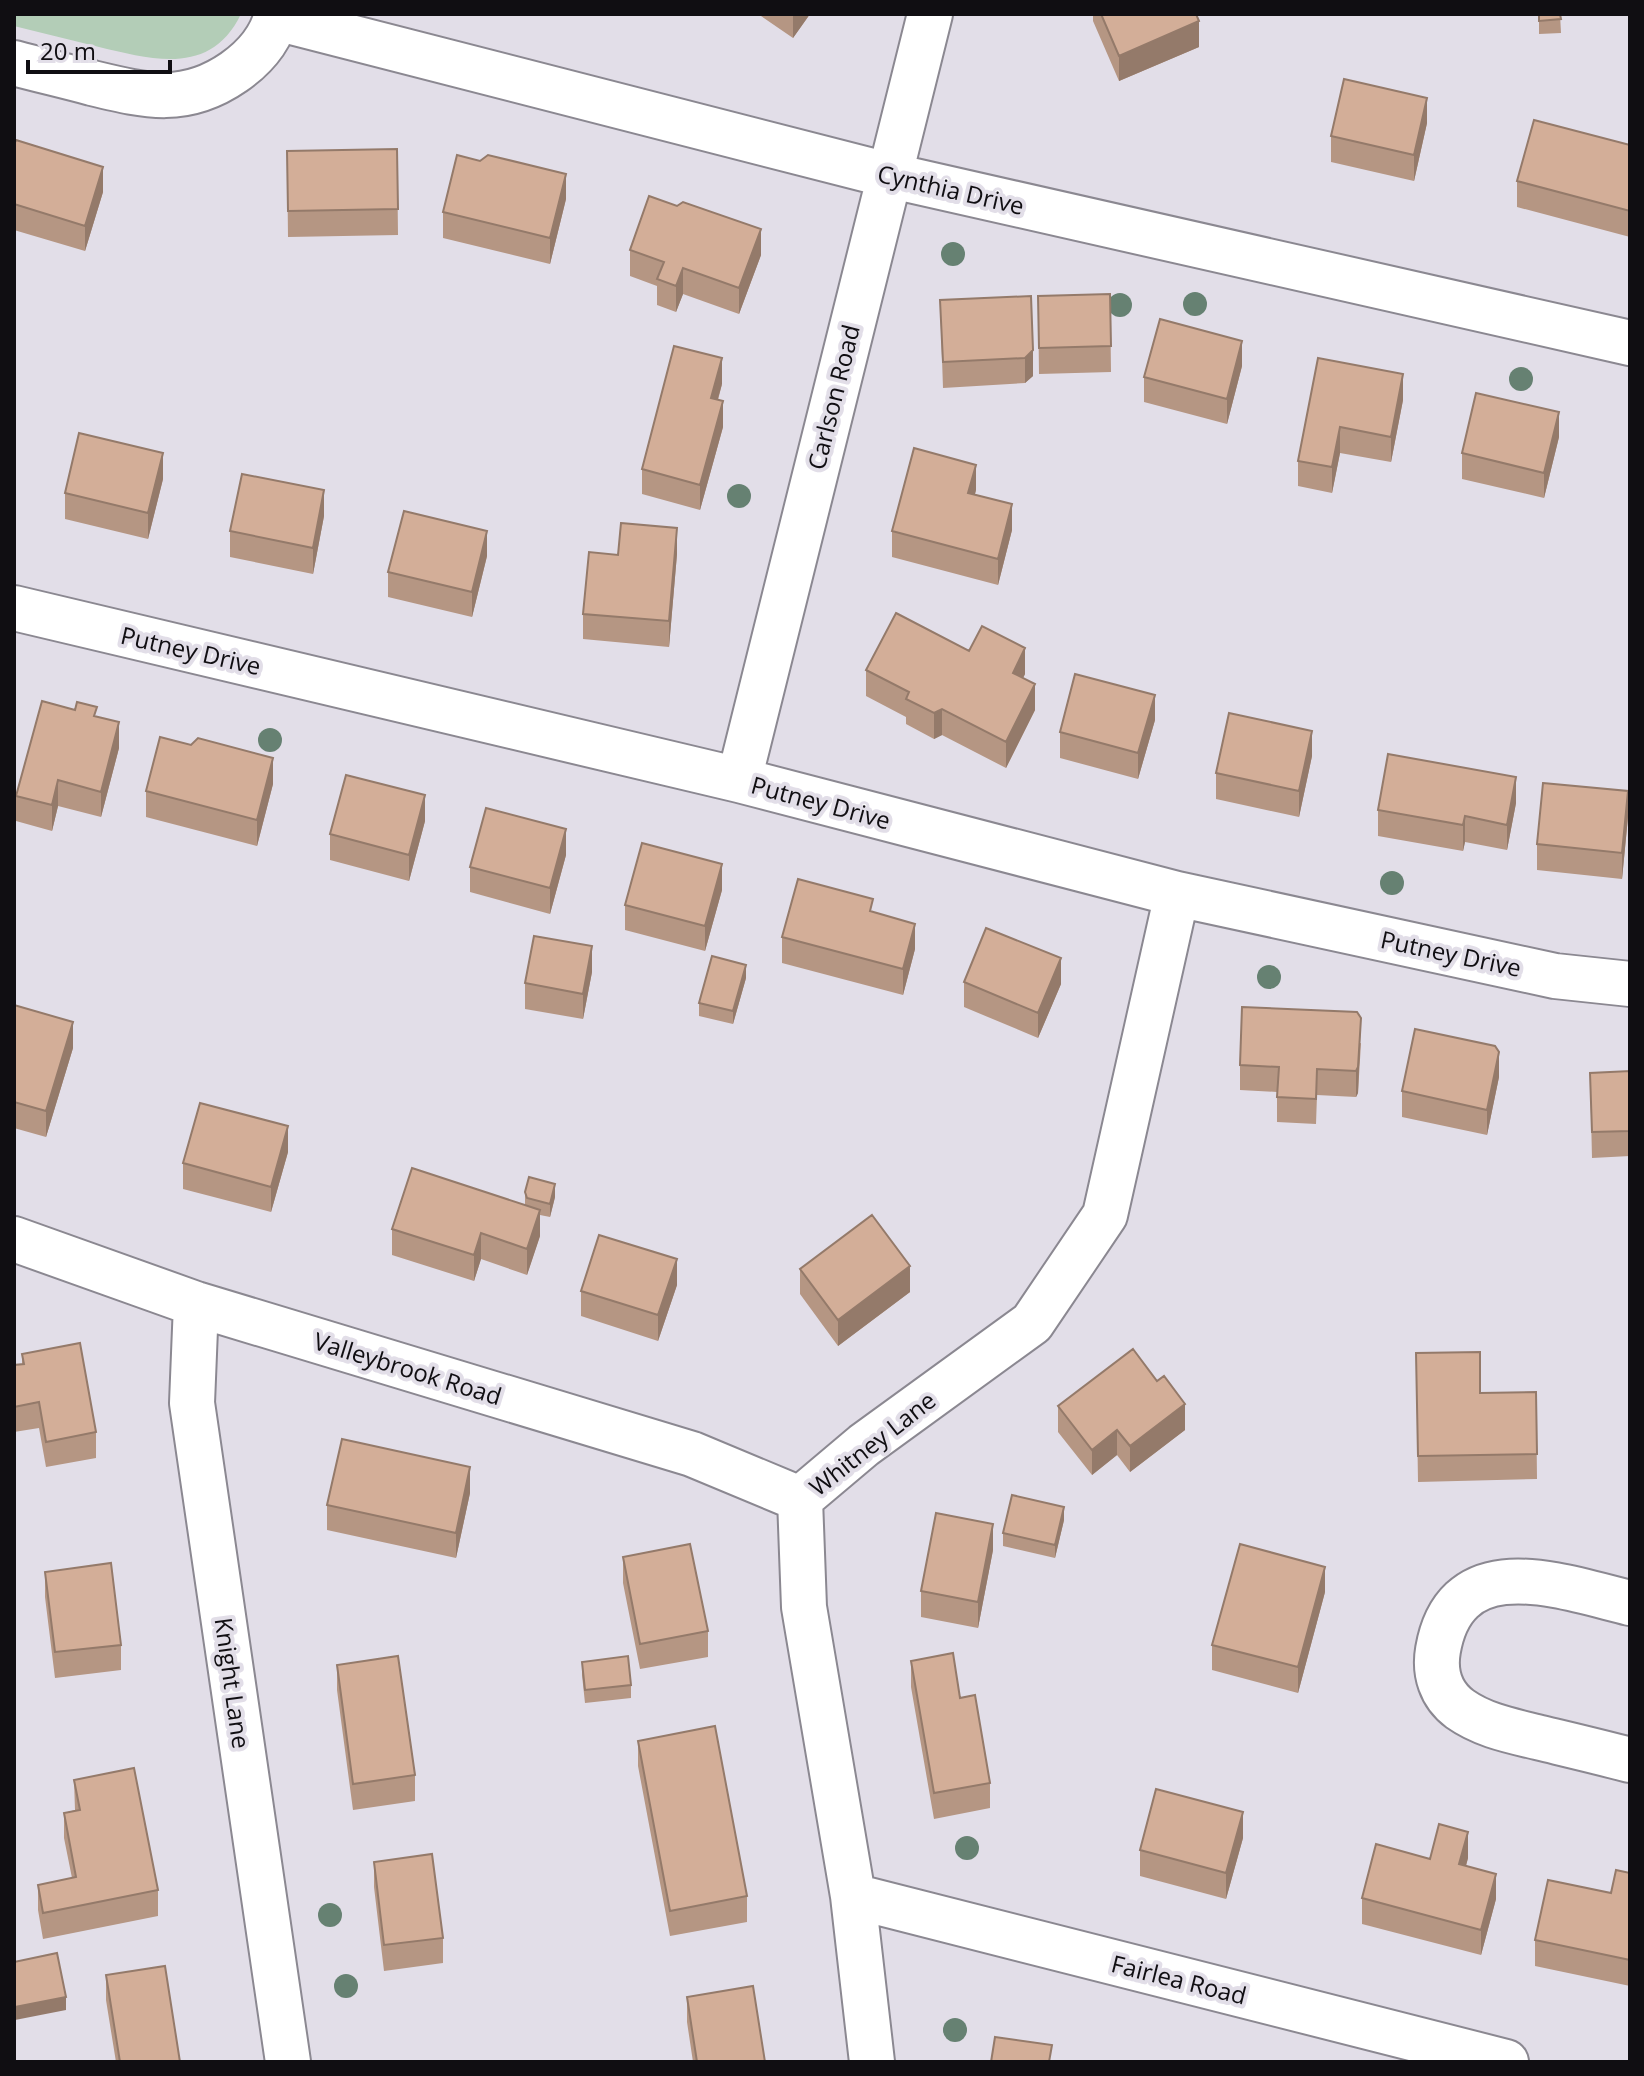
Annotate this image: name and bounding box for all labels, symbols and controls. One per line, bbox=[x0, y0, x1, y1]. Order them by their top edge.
scale bar bbox=[28, 24, 170, 74]
text: 20 m bbox=[40, 34, 96, 67]
street label: Cynthia Drive bbox=[874, 156, 1028, 222]
street label: Carlson Road bbox=[799, 321, 867, 473]
street label: Putney Drive bbox=[118, 618, 264, 682]
street label: Putney Drive bbox=[748, 768, 894, 836]
street label: Putney Drive bbox=[1378, 922, 1524, 984]
street label: Valleybrook Road bbox=[310, 1324, 506, 1412]
street label: Whitney Lane bbox=[802, 1383, 942, 1503]
street label: Knight Lane bbox=[207, 1615, 259, 1751]
street label: Fairlea Road bbox=[1108, 1946, 1250, 2012]

